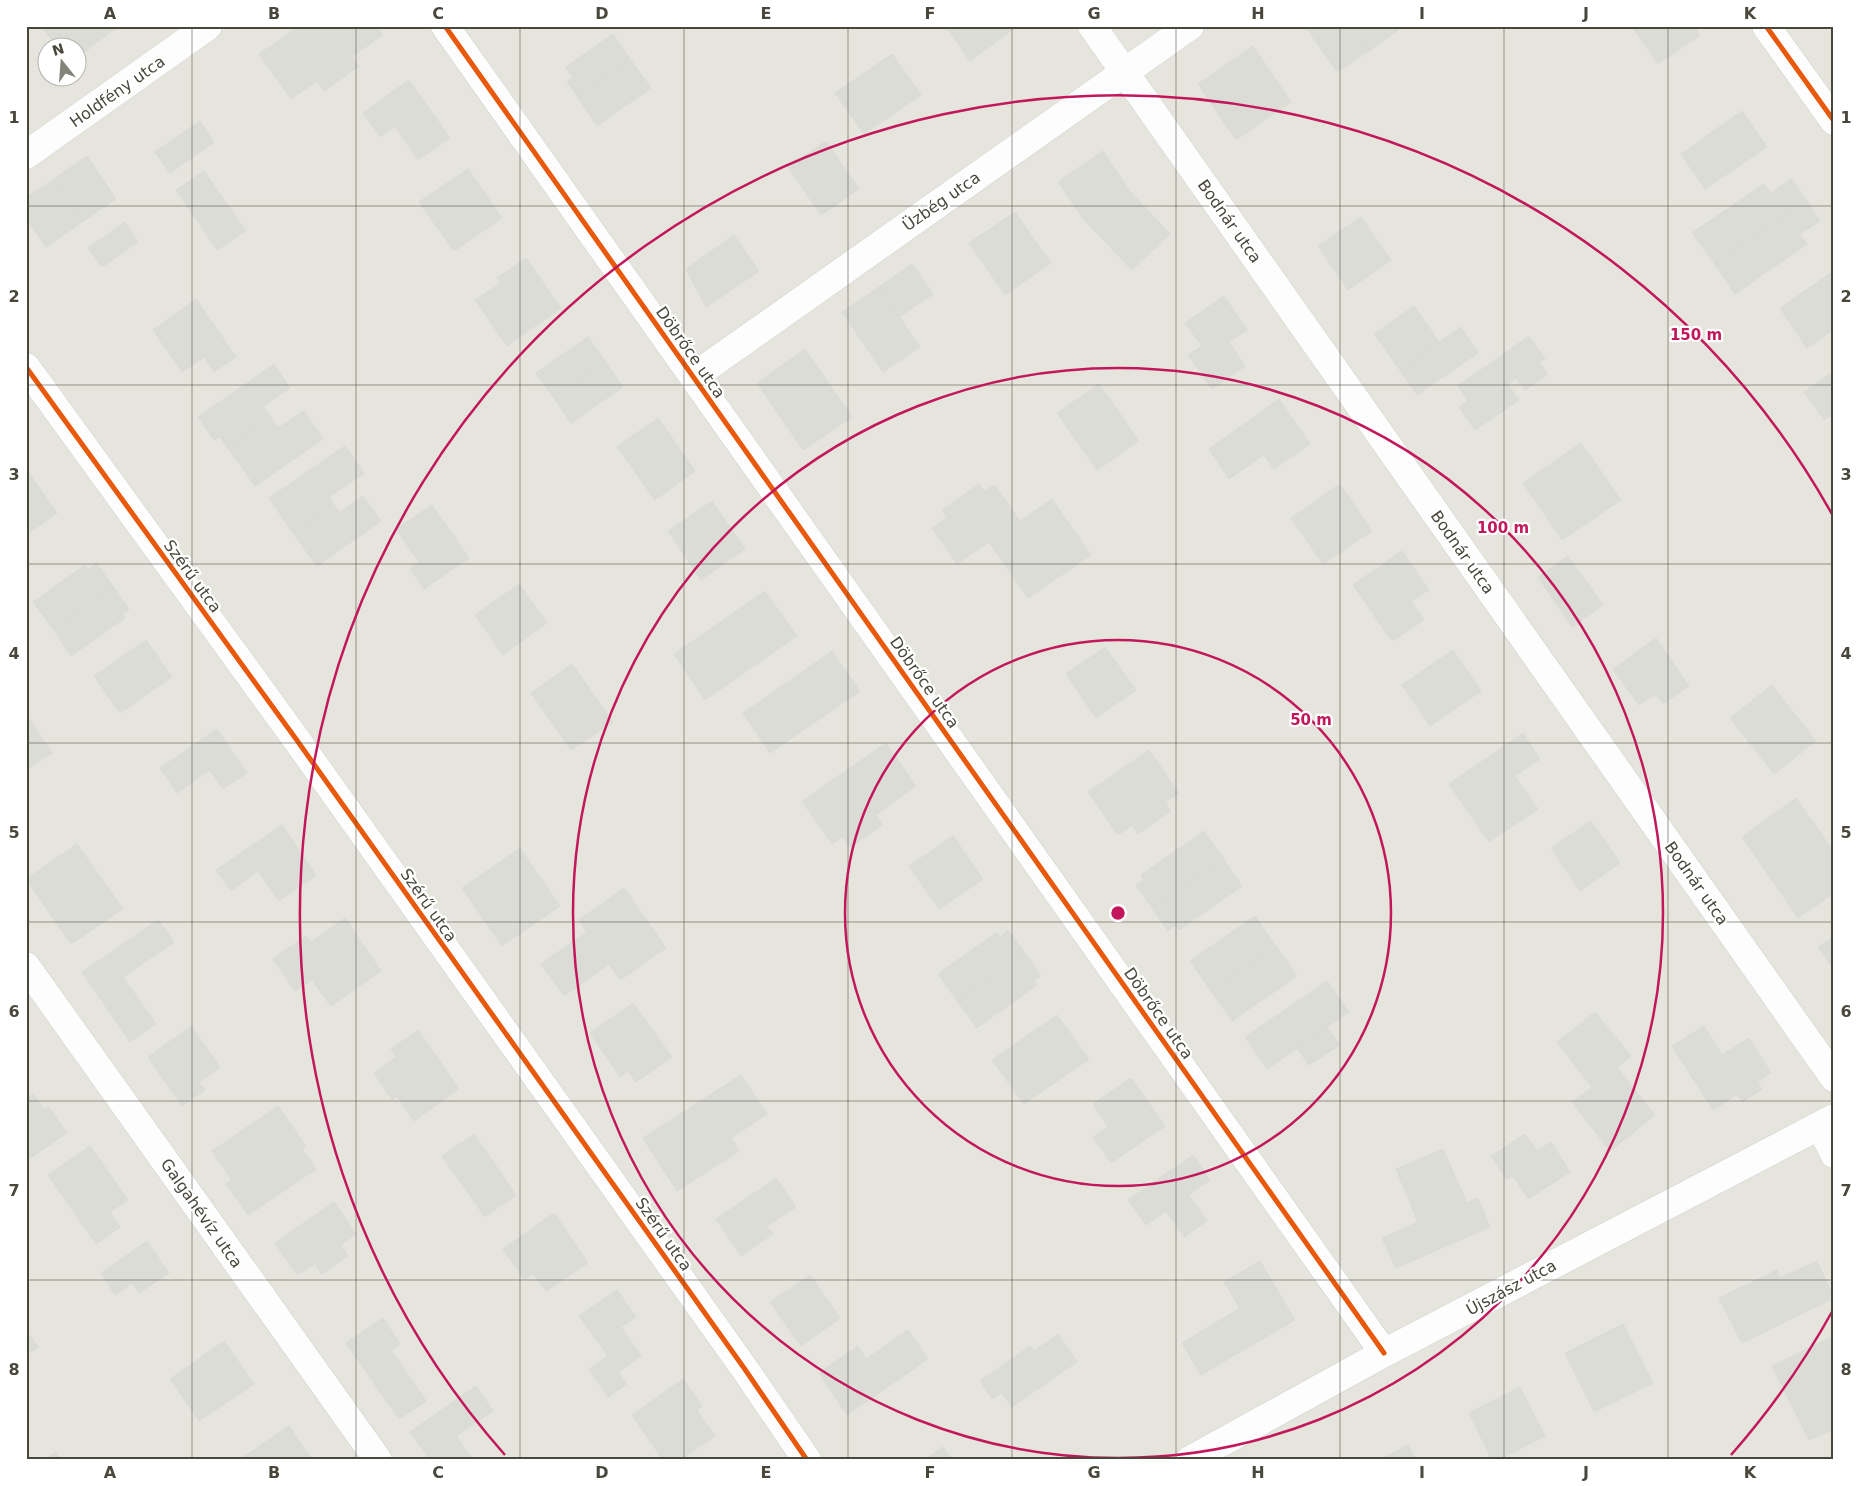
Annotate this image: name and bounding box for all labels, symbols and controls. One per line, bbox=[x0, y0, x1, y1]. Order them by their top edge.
text: A bbox=[104, 4, 117, 23]
text: B bbox=[268, 4, 280, 23]
text: C bbox=[432, 4, 444, 23]
text: D bbox=[595, 4, 609, 23]
text: E bbox=[761, 4, 771, 23]
text: F bbox=[925, 4, 935, 23]
text: G bbox=[1087, 4, 1101, 23]
text: H bbox=[1251, 4, 1265, 23]
text: I bbox=[1419, 4, 1425, 23]
text: J bbox=[1582, 4, 1589, 23]
text: K bbox=[1744, 4, 1757, 23]
north arrow bbox=[38, 38, 88, 88]
text: N bbox=[50, 40, 66, 59]
street label: Holdfény utca bbox=[66, 52, 168, 131]
text: 1 bbox=[8, 108, 20, 127]
text: 1 bbox=[1840, 108, 1852, 127]
street label: Üzbég utca bbox=[899, 168, 984, 235]
street label: Bodnár utca bbox=[1194, 176, 1265, 267]
text: 2 bbox=[8, 287, 20, 306]
text: 2 bbox=[1840, 287, 1852, 306]
street label: Döbrőce utca bbox=[652, 303, 729, 402]
text: 150 m bbox=[1670, 326, 1722, 344]
text: 3 bbox=[8, 465, 20, 484]
text: 3 bbox=[1840, 465, 1852, 484]
street label: Bodnár utca bbox=[1427, 507, 1498, 598]
text: 100 m bbox=[1477, 519, 1529, 537]
street label: Szérű utca bbox=[160, 536, 225, 616]
street label: Döbrőce utca bbox=[886, 633, 963, 732]
text: 4 bbox=[8, 644, 20, 663]
text: 4 bbox=[1840, 644, 1852, 663]
text: 50 m bbox=[1290, 711, 1332, 729]
text: 5 bbox=[8, 823, 20, 842]
text: 5 bbox=[1840, 823, 1852, 842]
street label: Bodnár utca bbox=[1661, 838, 1732, 929]
street label: Szérű utca bbox=[396, 865, 461, 946]
centre of rings bbox=[1109, 904, 1127, 922]
street label: Döbrőce utca bbox=[1120, 964, 1197, 1063]
text: 6 bbox=[8, 1002, 20, 1021]
text: 6 bbox=[1840, 1002, 1852, 1021]
street label: Galgahévíz utca bbox=[157, 1155, 246, 1272]
text: 7 bbox=[8, 1181, 20, 1200]
text: 7 bbox=[1840, 1181, 1852, 1200]
street label: Szérű utca bbox=[631, 1194, 696, 1275]
street label: Újszász utca bbox=[1463, 1256, 1560, 1319]
text: 8 bbox=[8, 1360, 20, 1379]
text: 8 bbox=[1840, 1360, 1852, 1379]
text: A bbox=[104, 1463, 117, 1482]
text: B bbox=[268, 1463, 280, 1482]
text: C bbox=[432, 1463, 444, 1482]
text: D bbox=[595, 1463, 609, 1482]
text: E bbox=[761, 1463, 771, 1482]
text: F bbox=[925, 1463, 935, 1482]
text: G bbox=[1087, 1463, 1101, 1482]
text: H bbox=[1251, 1463, 1265, 1482]
text: I bbox=[1419, 1463, 1425, 1482]
text: J bbox=[1582, 1463, 1589, 1482]
text: K bbox=[1744, 1463, 1757, 1482]

